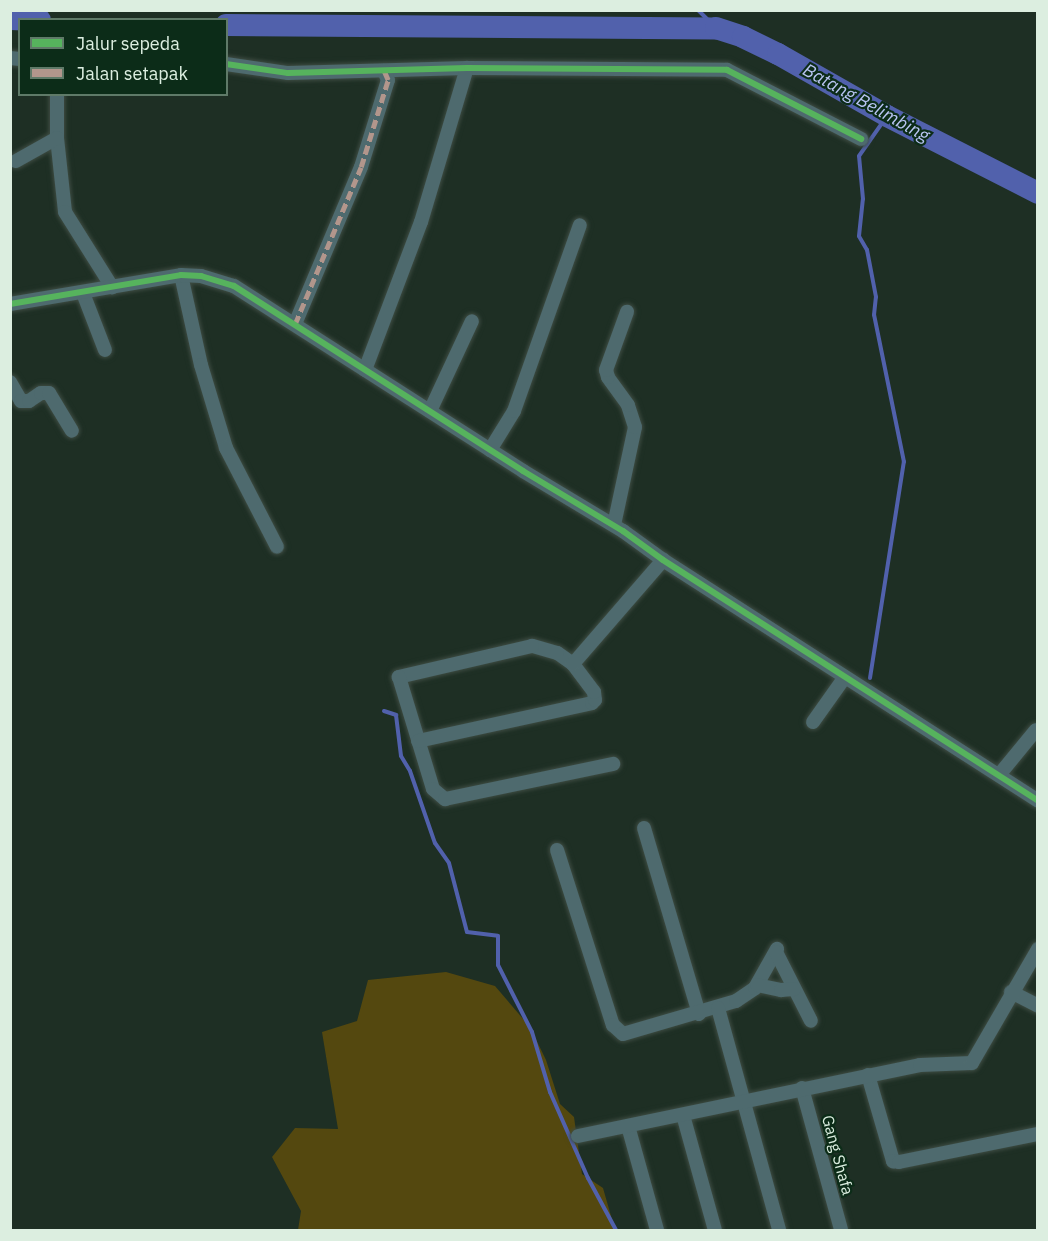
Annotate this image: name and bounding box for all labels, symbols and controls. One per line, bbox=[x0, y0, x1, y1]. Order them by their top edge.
legend bbox=[18, 18, 228, 96]
text: Jalur sepeda bbox=[76, 32, 180, 55]
water label: Batang Belimbing bbox=[799, 59, 933, 147]
text: Jalan setapak bbox=[76, 62, 188, 85]
street label: Gang Shafa bbox=[818, 1113, 858, 1197]

